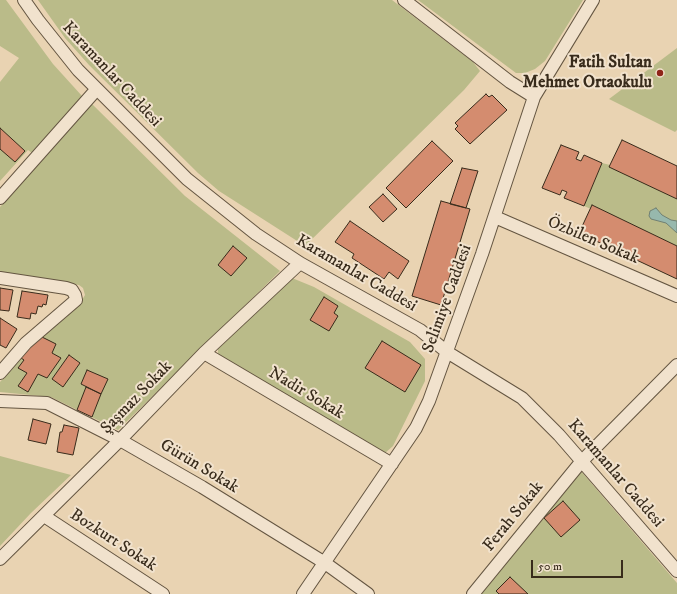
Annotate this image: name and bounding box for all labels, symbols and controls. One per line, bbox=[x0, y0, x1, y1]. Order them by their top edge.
street label: Karamanlar Caddesi bbox=[57, 18, 165, 132]
place label: Fatih Sultan Mehmet Ortaokulu bbox=[523, 53, 652, 93]
marker: Fatih Sultan Mehmet Ortaokulu bbox=[655, 68, 665, 78]
street label: Özbilen Sokak bbox=[544, 213, 642, 269]
street label: Karamanlar Caddesi bbox=[292, 231, 420, 317]
street label: Selimiye Caddesi bbox=[419, 242, 477, 356]
street label: Şaşmaz Sokak bbox=[97, 357, 177, 439]
street label: Nadir Sokak bbox=[264, 363, 348, 425]
street label: Karamanlar Caddesi bbox=[563, 416, 667, 532]
street label: Gürün Sokak bbox=[156, 436, 242, 498]
street label: Ferah Sokak bbox=[480, 478, 548, 556]
street label: Bozkurt Sokak bbox=[66, 505, 160, 577]
scale bar bbox=[533, 552, 625, 578]
text: 50 m bbox=[538, 559, 562, 574]

